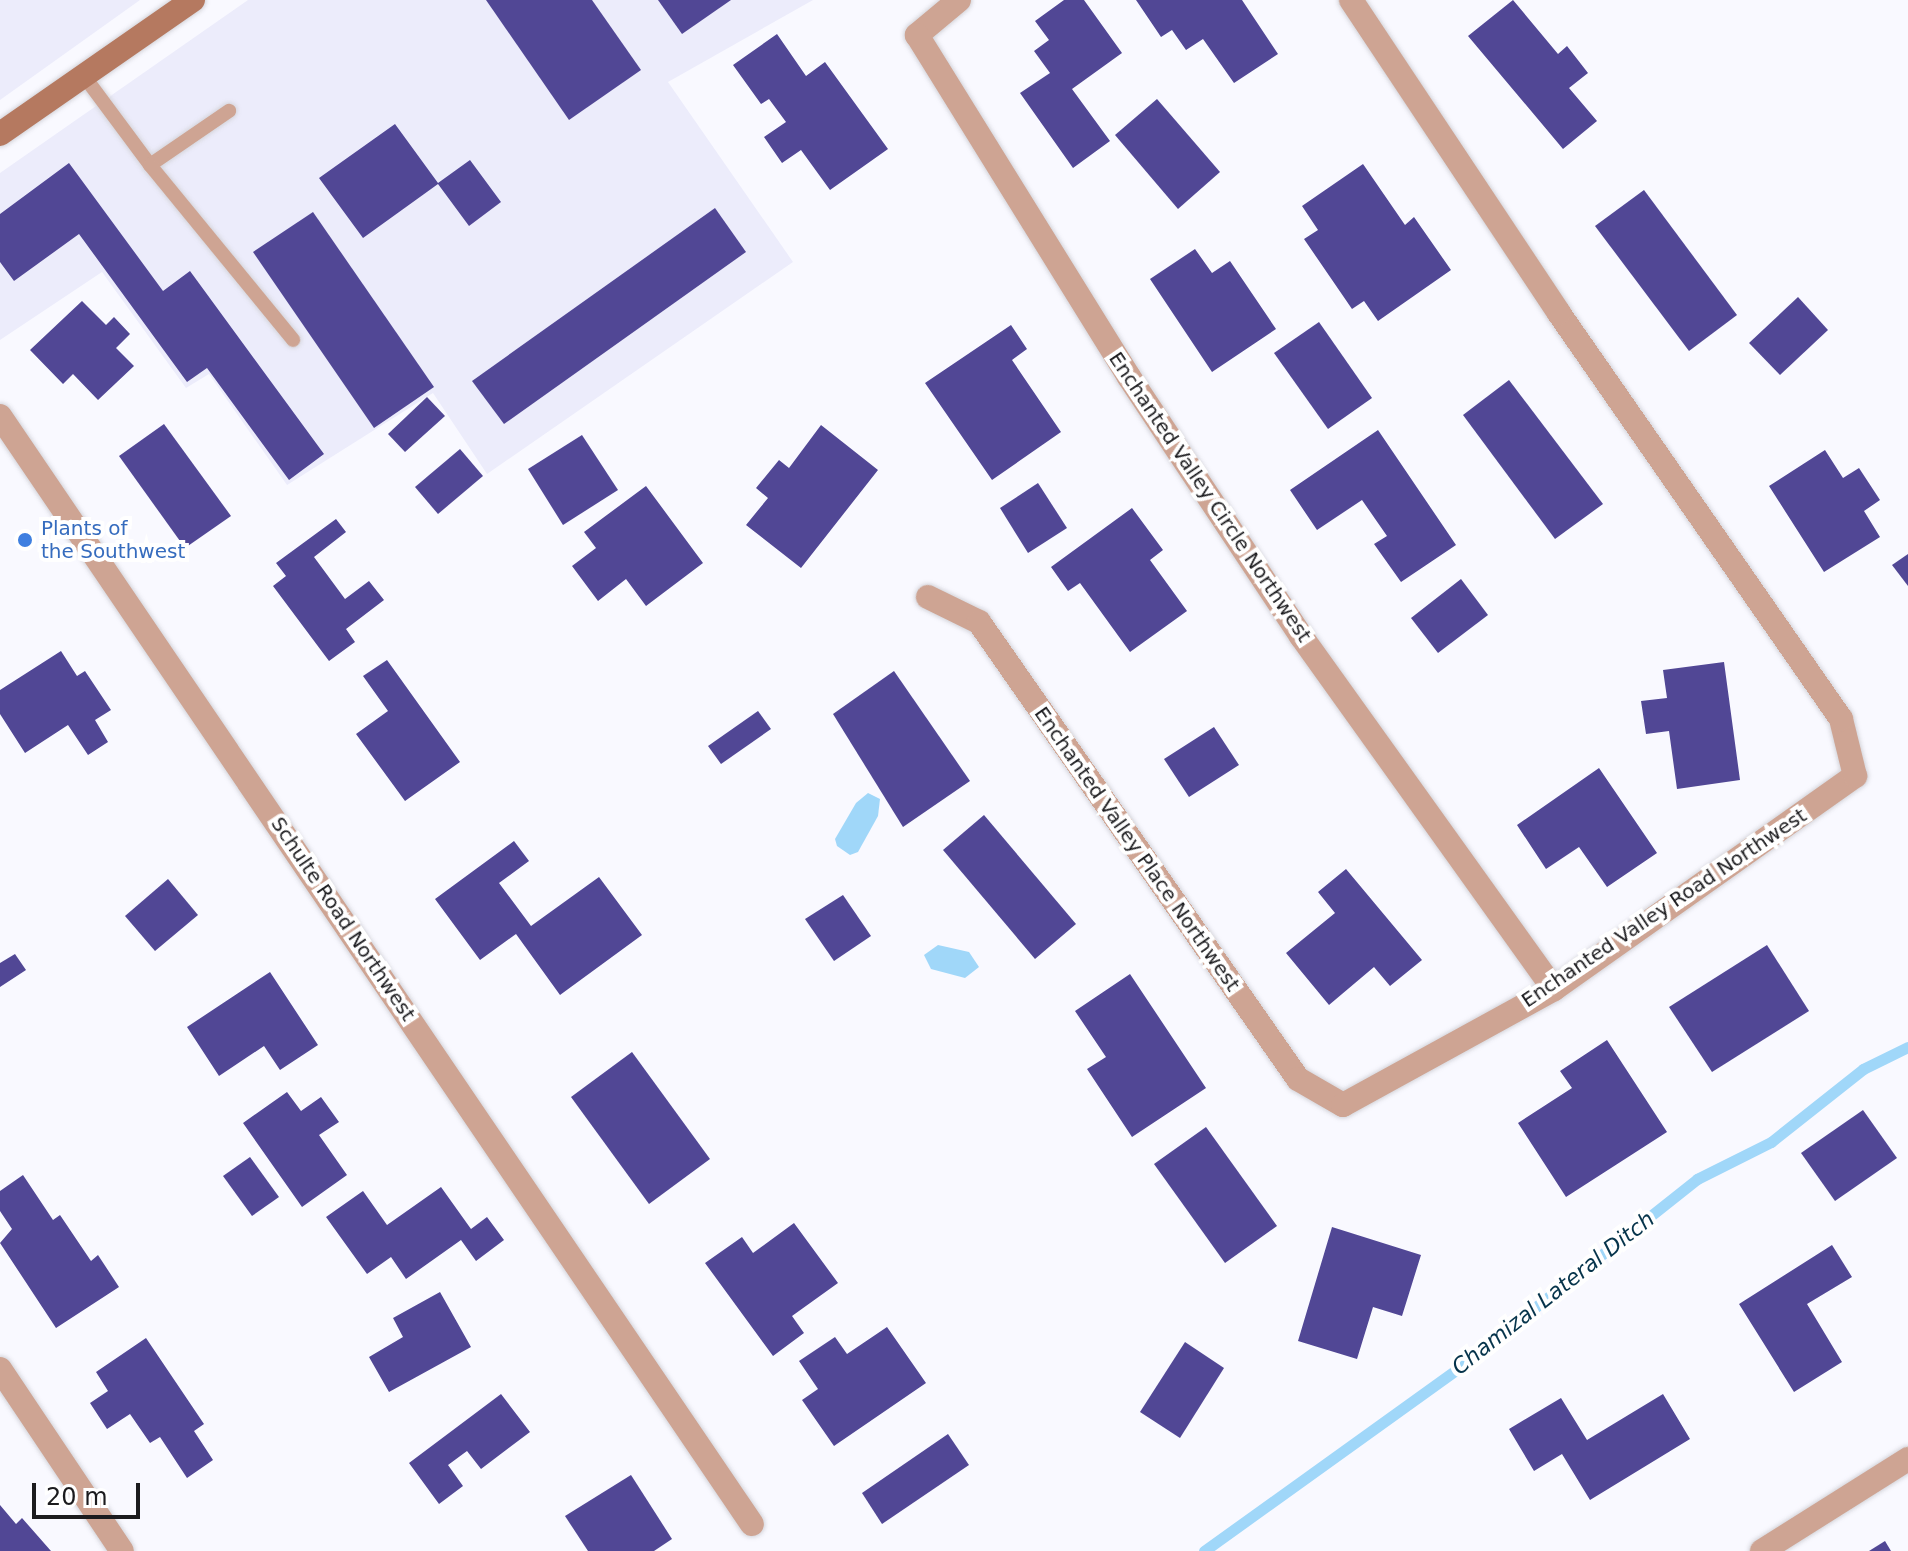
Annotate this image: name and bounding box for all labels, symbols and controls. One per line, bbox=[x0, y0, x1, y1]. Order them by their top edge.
street label: Enchanted Valley Circle Northwest bbox=[1104, 347, 1316, 647]
place label: Plants of the Southwest bbox=[41, 516, 185, 563]
marker: Plants of the Southwest bbox=[16, 531, 34, 549]
street label: Enchanted Valley Place Northwest bbox=[1029, 702, 1245, 996]
street label: Enchanted Valley Road Northwest bbox=[1517, 803, 1811, 1013]
street label: Schulte Road Northwest bbox=[266, 813, 420, 1025]
water label: Chamizal Lateral Ditch bbox=[1446, 1206, 1660, 1380]
scale bar bbox=[36, 1467, 144, 1517]
text: 20 m bbox=[46, 1483, 108, 1511]

